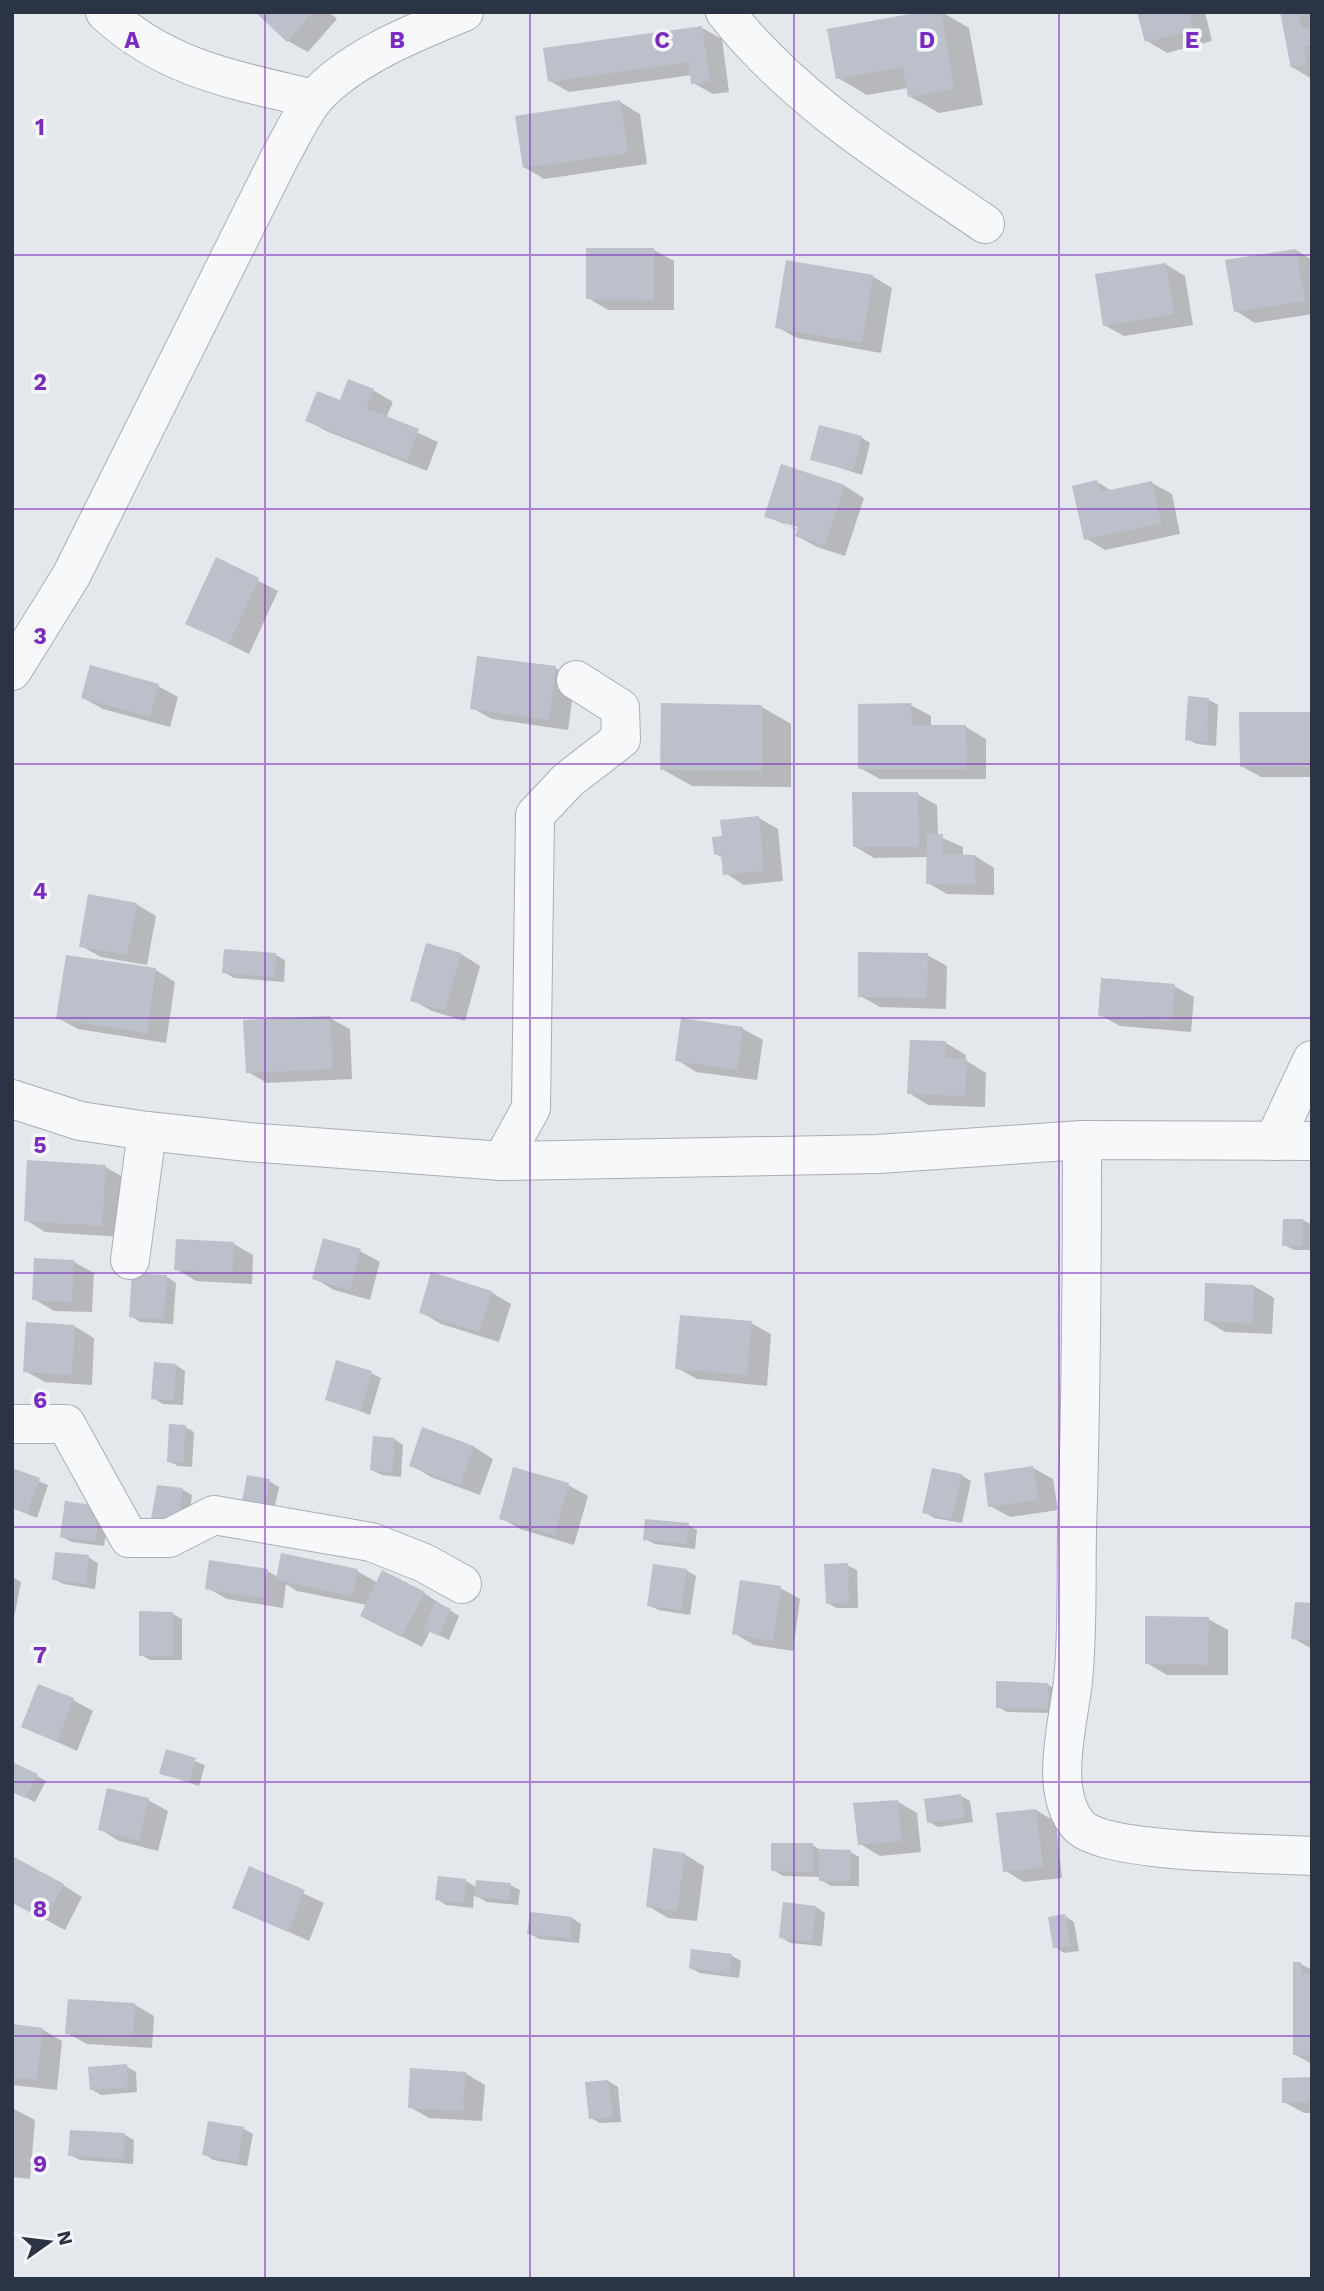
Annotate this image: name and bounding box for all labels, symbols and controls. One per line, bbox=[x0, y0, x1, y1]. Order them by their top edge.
text: A bbox=[124, 27, 140, 54]
text: B bbox=[389, 27, 405, 54]
text: C bbox=[654, 27, 670, 54]
text: D bbox=[919, 27, 935, 54]
text: E bbox=[1185, 27, 1199, 54]
text: 1 bbox=[35, 114, 45, 141]
text: 2 bbox=[33, 369, 47, 396]
text: 3 bbox=[33, 623, 47, 650]
text: 4 bbox=[33, 878, 48, 905]
text: 5 bbox=[33, 1132, 47, 1159]
text: 6 bbox=[33, 1387, 47, 1414]
text: 7 bbox=[33, 1642, 47, 1669]
text: 8 bbox=[33, 1896, 47, 1923]
text: 9 bbox=[33, 2151, 47, 2178]
north arrow bbox=[14, 2207, 84, 2277]
text: N bbox=[52, 2228, 78, 2248]

